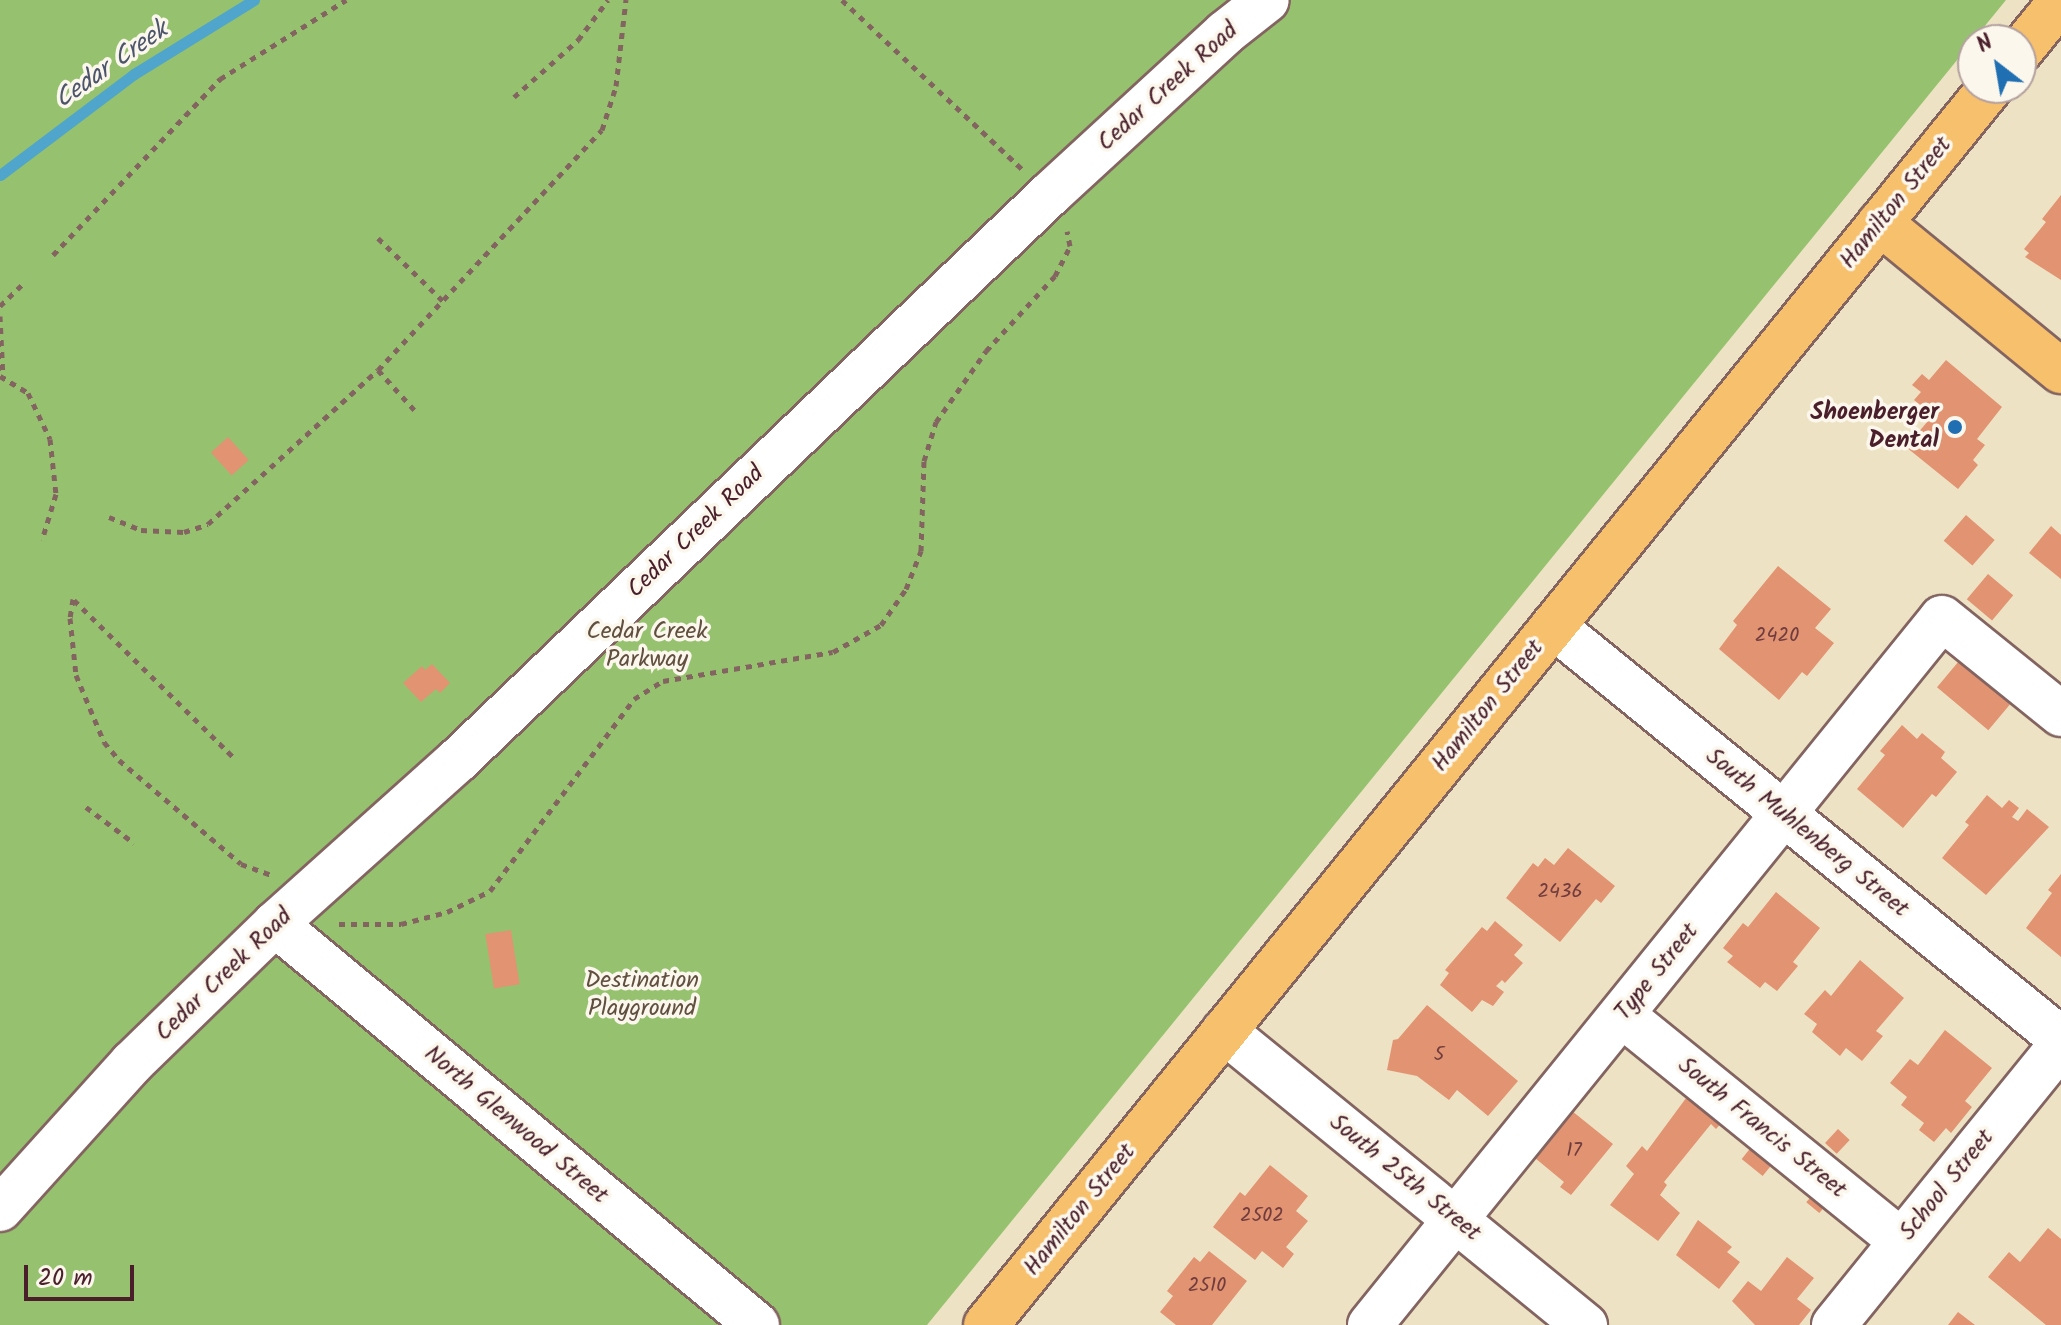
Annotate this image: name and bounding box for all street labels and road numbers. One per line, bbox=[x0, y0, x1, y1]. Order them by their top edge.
street label: Cedar Creek Road bbox=[1092, 16, 1244, 158]
street label: Hamilton Street bbox=[1834, 131, 1958, 275]
street label: Cedar Creek Road bbox=[622, 460, 770, 604]
street label: Hamilton Street bbox=[1426, 634, 1550, 778]
street label: South Muhlenberg Street bbox=[1700, 742, 1914, 924]
street label: Cedar Creek Road bbox=[150, 903, 298, 1047]
street label: Type Street bbox=[1609, 918, 1705, 1026]
street label: North Glenwood Street bbox=[418, 1040, 614, 1210]
street label: South Francis Street bbox=[1672, 1051, 1852, 1205]
street label: South 25th Street bbox=[1324, 1108, 1486, 1248]
street label: School Street bbox=[1894, 1124, 2000, 1246]
street label: Hamilton Street bbox=[1018, 1138, 1142, 1282]

